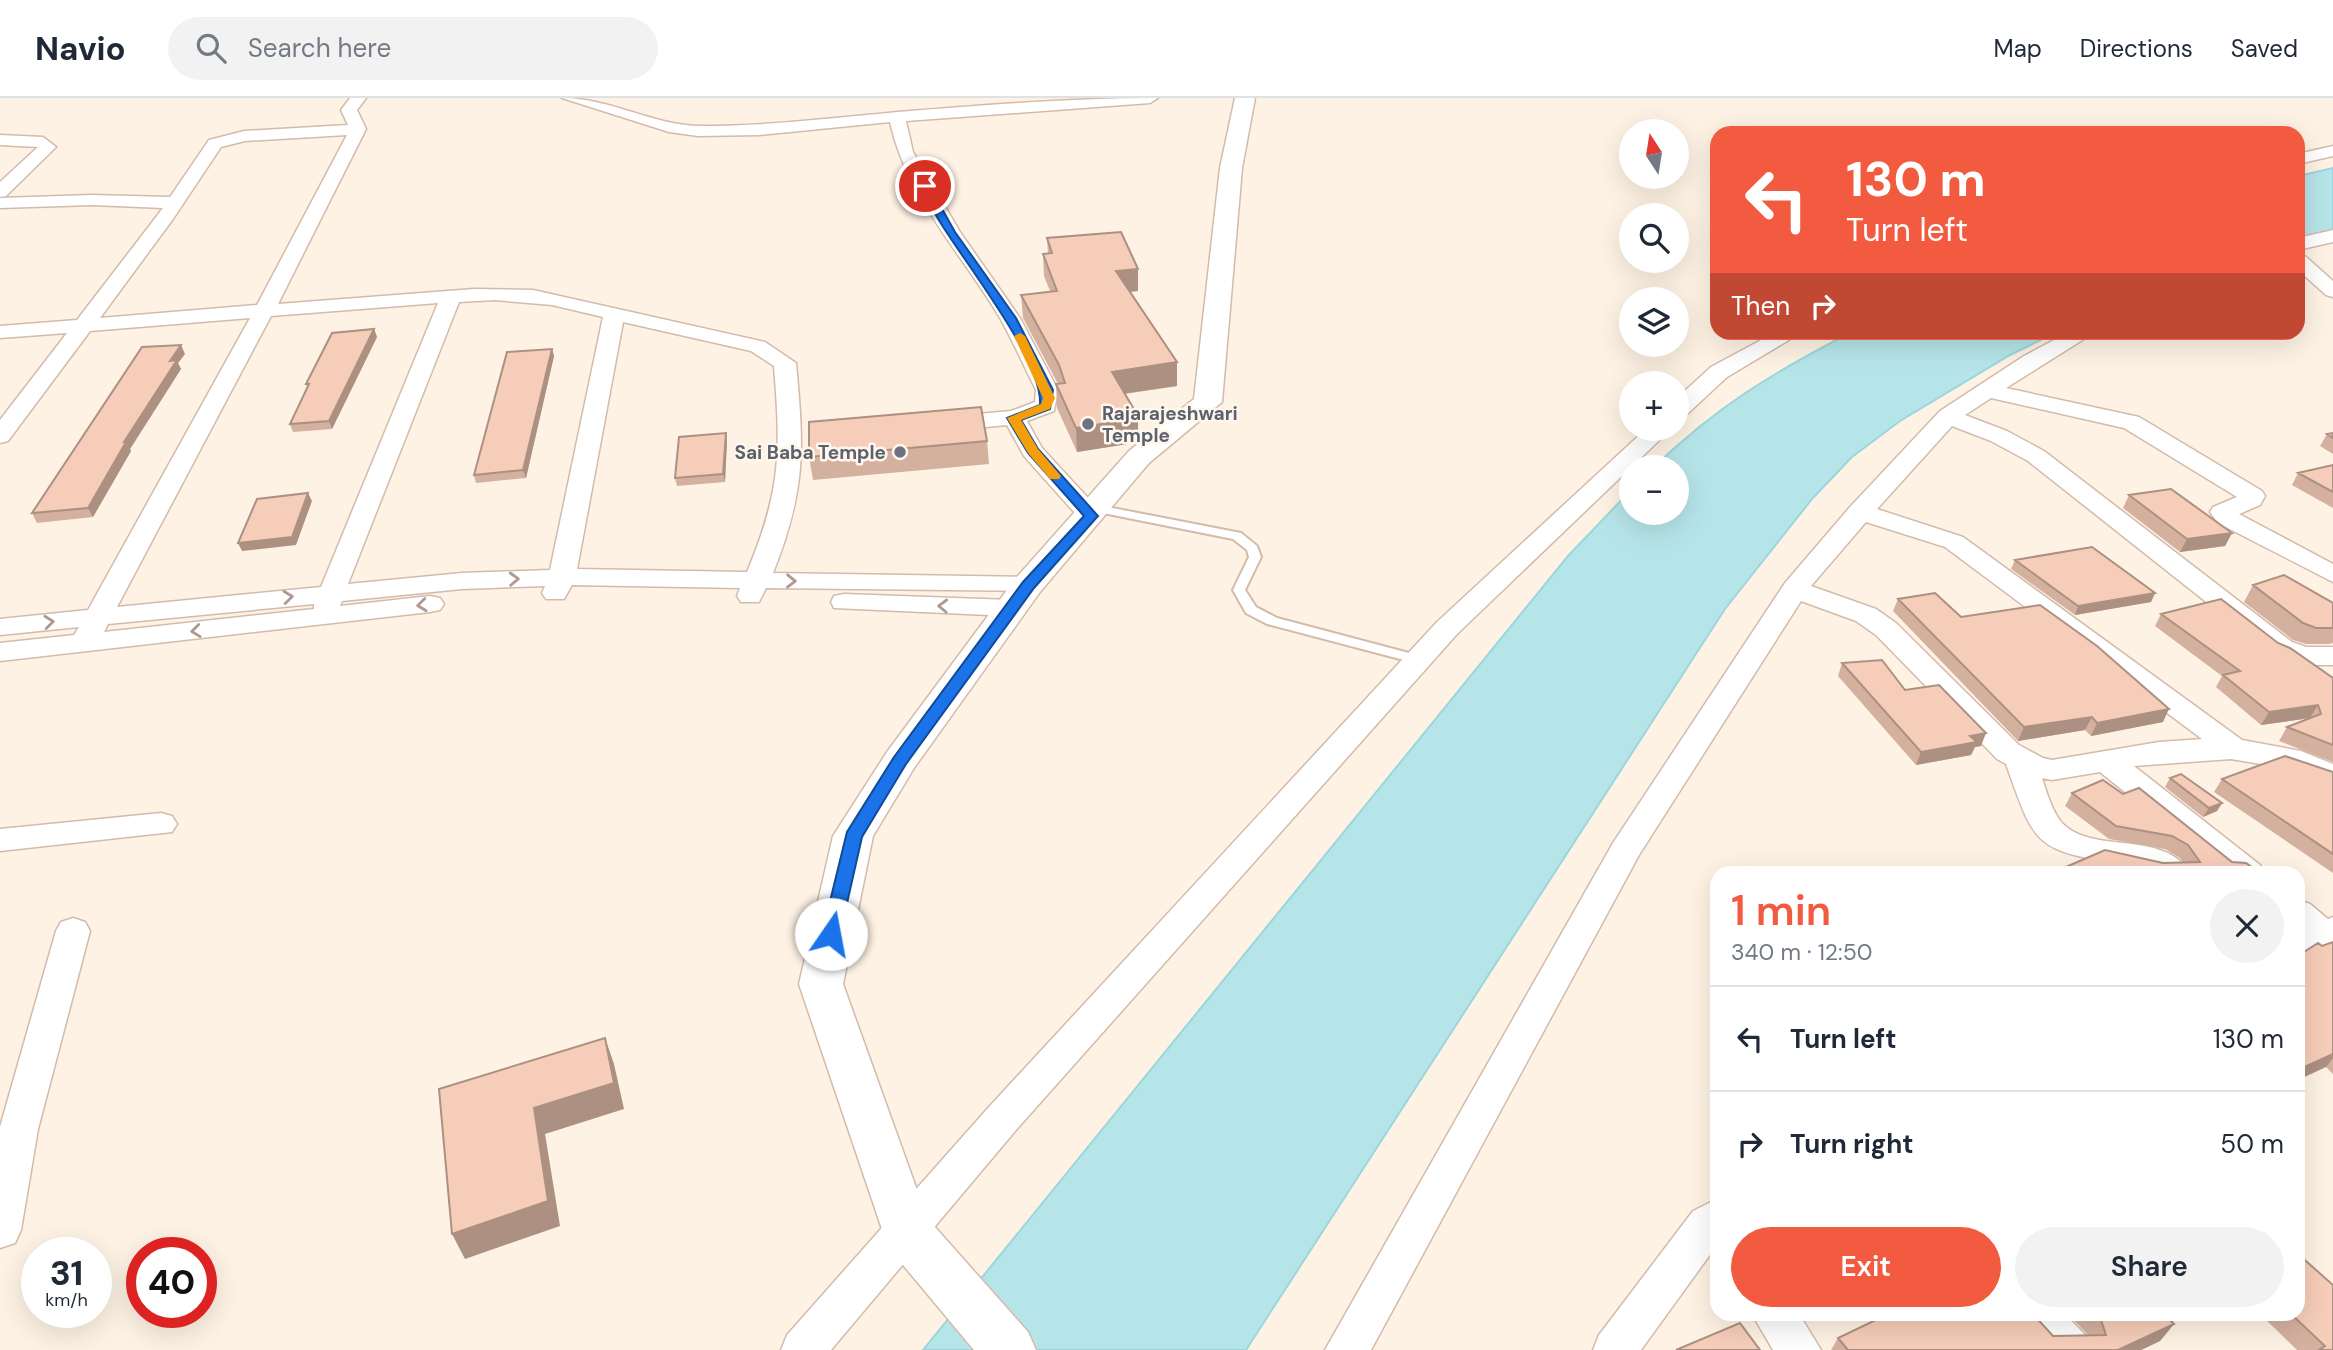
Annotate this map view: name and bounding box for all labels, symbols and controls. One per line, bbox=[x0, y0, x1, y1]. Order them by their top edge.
search box bbox=[168, 17, 658, 80]
text: Navio bbox=[35, 27, 126, 70]
icon: search bbox=[192, 29, 230, 67]
text: Search here bbox=[248, 31, 391, 65]
text: Map bbox=[1994, 33, 2042, 64]
text: Directions bbox=[2080, 33, 2193, 64]
text: Saved bbox=[2231, 33, 2298, 64]
north arrow bbox=[1619, 119, 1689, 189]
map controls bbox=[1619, 119, 1689, 525]
text: 130 m bbox=[1846, 147, 1986, 211]
icon: left bbox=[1731, 154, 1822, 245]
pin bbox=[895, 156, 955, 216]
icon: arrive bbox=[906, 167, 944, 205]
button: search bbox=[1619, 203, 1689, 273]
text: Turn left bbox=[1846, 209, 1968, 251]
button: layers bbox=[1619, 287, 1689, 357]
icon: right bbox=[1804, 287, 1842, 325]
text: Then bbox=[1731, 289, 1790, 323]
button: + bbox=[1619, 371, 1689, 441]
place label: Rajarajeshwari Temple bbox=[1102, 401, 1238, 448]
marker: Rajarajeshwari Temple bbox=[1080, 416, 1096, 432]
place label: Sai Baba Temple bbox=[735, 440, 886, 465]
marker: Sai Baba Temple bbox=[892, 444, 908, 460]
button: − bbox=[1619, 455, 1689, 525]
one-way arrow bbox=[509, 571, 520, 586]
one-way arrow bbox=[786, 573, 797, 589]
one-way arrow bbox=[282, 590, 294, 605]
one-way arrow bbox=[416, 597, 427, 612]
one-way arrow bbox=[937, 598, 948, 613]
one-way arrow bbox=[44, 615, 55, 630]
one-way arrow bbox=[190, 623, 202, 638]
text: 1 min bbox=[1731, 883, 1831, 938]
button: close bbox=[2210, 889, 2284, 963]
position arrow bbox=[794, 897, 868, 971]
text: 340 m · 12:50 bbox=[1731, 937, 1873, 967]
icon: left bbox=[1731, 1020, 1769, 1058]
text: Turn left bbox=[1790, 1022, 1897, 1056]
text: 130 m bbox=[2213, 1022, 2284, 1056]
icon: right bbox=[1731, 1125, 1769, 1163]
text: Turn right bbox=[1790, 1127, 1914, 1161]
text: 50 m bbox=[2220, 1127, 2284, 1161]
button: Exit bbox=[1731, 1227, 2001, 1307]
button: Share bbox=[2015, 1227, 2284, 1307]
speed limit sign: 40 bbox=[126, 1237, 217, 1328]
text: 31 bbox=[50, 1250, 83, 1296]
text: km/h bbox=[45, 1288, 88, 1312]

